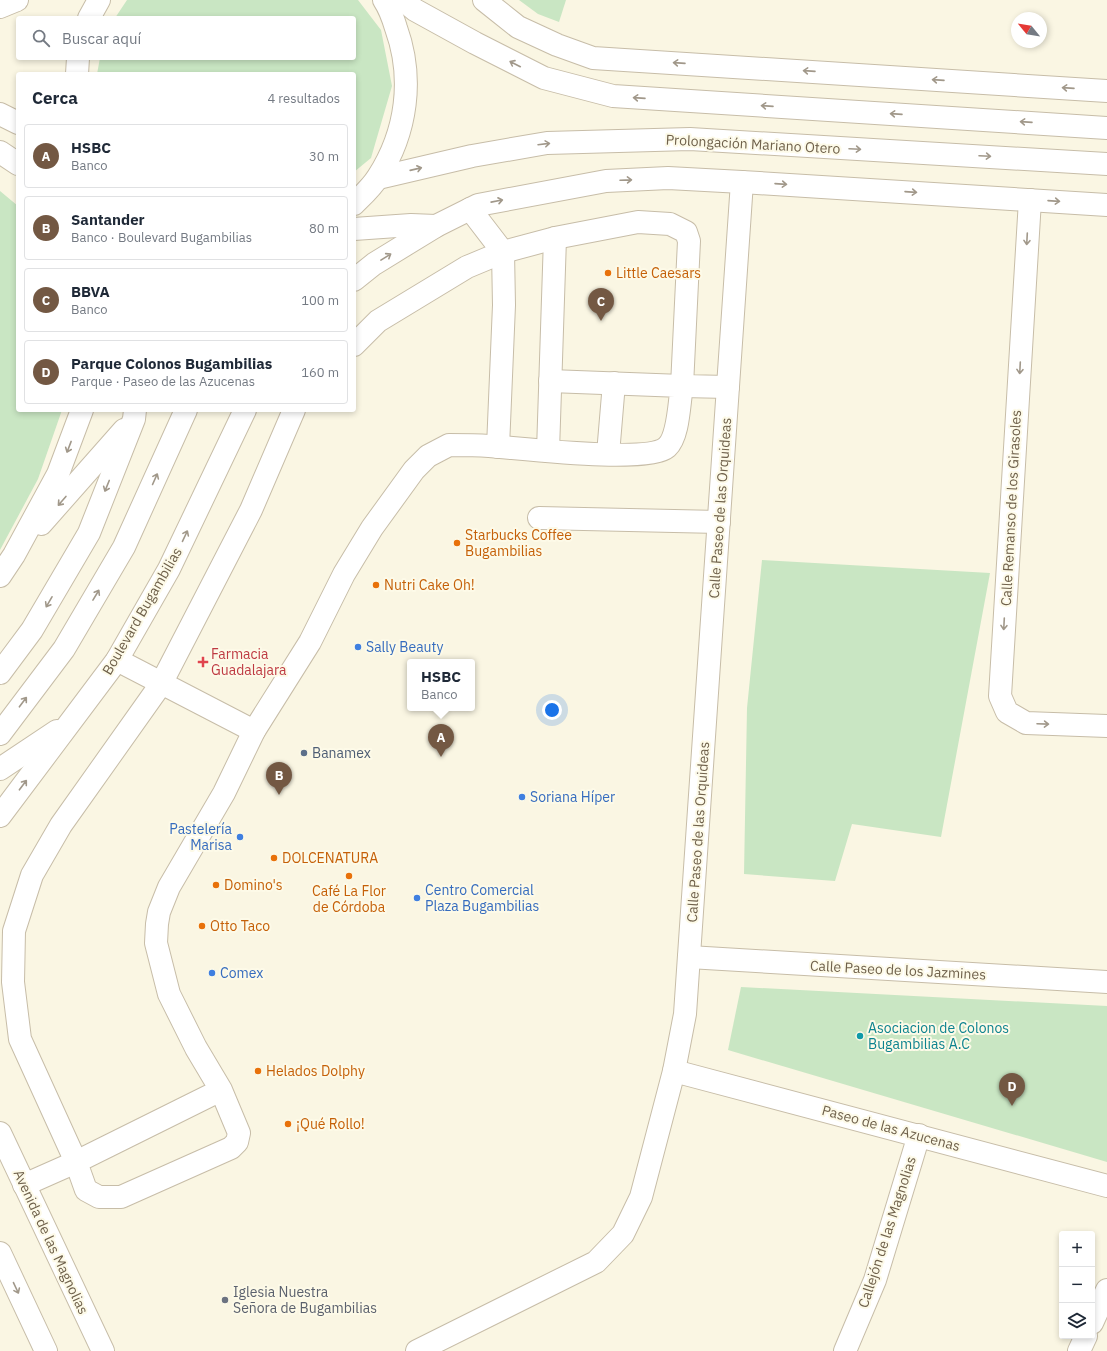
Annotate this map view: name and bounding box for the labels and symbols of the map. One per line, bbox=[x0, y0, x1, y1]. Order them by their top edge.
north arrow bbox=[1011, 12, 1047, 48]
one-way arrow bbox=[509, 59, 521, 67]
one-way arrow bbox=[673, 60, 686, 67]
one-way arrow bbox=[803, 68, 816, 75]
one-way arrow bbox=[932, 76, 945, 83]
one-way arrow bbox=[1062, 84, 1075, 92]
one-way arrow bbox=[633, 94, 646, 101]
one-way arrow bbox=[761, 102, 774, 109]
one-way arrow bbox=[890, 111, 903, 118]
one-way arrow bbox=[1020, 119, 1033, 126]
street label: Prolongación Mariano Otero bbox=[665, 130, 841, 158]
one-way arrow bbox=[537, 140, 550, 148]
one-way arrow bbox=[848, 145, 861, 152]
one-way arrow bbox=[978, 153, 991, 160]
one-way arrow bbox=[409, 164, 422, 172]
one-way arrow bbox=[619, 176, 632, 184]
one-way arrow bbox=[774, 181, 787, 188]
one-way arrow bbox=[904, 189, 917, 196]
one-way arrow bbox=[491, 197, 504, 205]
one-way arrow bbox=[1047, 198, 1060, 205]
one-way arrow bbox=[1024, 232, 1031, 245]
one-way arrow bbox=[380, 253, 391, 261]
place label: Little Caesars bbox=[616, 264, 701, 282]
marker: Little Caesars bbox=[603, 268, 613, 278]
pin: C bbox=[588, 288, 614, 321]
one-way arrow bbox=[1016, 361, 1023, 374]
street label: Calle Remanso de los Girasoles bbox=[997, 409, 1025, 607]
street label: Calle Paseo de las Orquideas bbox=[705, 417, 735, 599]
one-way arrow bbox=[64, 440, 72, 452]
one-way arrow bbox=[151, 473, 159, 485]
one-way arrow bbox=[103, 479, 111, 491]
one-way arrow bbox=[58, 495, 67, 505]
place label: Starbucks Coffee Bugambilias bbox=[465, 526, 572, 560]
one-way arrow bbox=[182, 530, 189, 542]
marker: Starbucks Coffee Bugambilias bbox=[452, 538, 462, 548]
street label: Boulevard Bugambilias bbox=[98, 544, 186, 678]
place label: Nutri Cake Oh! bbox=[384, 576, 475, 594]
marker: Nutri Cake Oh! bbox=[371, 580, 381, 590]
one-way arrow bbox=[92, 589, 100, 601]
one-way arrow bbox=[44, 596, 52, 608]
one-way arrow bbox=[1001, 617, 1008, 630]
place label: Sally Beauty bbox=[366, 638, 443, 656]
marker: Sally Beauty bbox=[353, 642, 363, 652]
place label: Farmacia Guadalajara bbox=[211, 645, 287, 679]
marker: Farmacia Guadalajara bbox=[198, 657, 208, 667]
one-way arrow bbox=[19, 697, 28, 708]
your location bbox=[542, 700, 562, 720]
one-way arrow bbox=[1036, 720, 1049, 728]
pin: A bbox=[428, 724, 454, 757]
street label: Calle Paseo de las Orquideas bbox=[683, 741, 713, 923]
place label: Banamex bbox=[312, 744, 371, 762]
marker: Banamex bbox=[299, 748, 309, 758]
pin: B bbox=[266, 762, 292, 795]
one-way arrow bbox=[19, 780, 28, 791]
place label: Soriana Híper bbox=[530, 788, 615, 806]
marker: Soriana Híper bbox=[517, 792, 527, 802]
place label: Pastelería Marisa bbox=[169, 820, 233, 854]
marker: Pastelería Marisa bbox=[235, 832, 245, 842]
place label: DOLCENATURA bbox=[282, 849, 378, 867]
marker: DOLCENATURA bbox=[269, 853, 279, 863]
marker: Café La Flor de Córdoba bbox=[344, 871, 354, 881]
place label: Domino's bbox=[224, 876, 283, 894]
marker: Domino's bbox=[211, 880, 221, 890]
place label: Centro Comercial Plaza Bugambilias bbox=[425, 881, 540, 915]
place label: Café La Flor de Córdoba bbox=[312, 882, 386, 916]
marker: Centro Comercial Plaza Bugambilias bbox=[412, 893, 422, 903]
place label: Otto Taco bbox=[210, 917, 270, 935]
marker: Otto Taco bbox=[197, 921, 207, 931]
street label: Calle Paseo de los Jazmines bbox=[809, 956, 987, 984]
place label: Comex bbox=[220, 964, 263, 982]
marker: Comex bbox=[207, 968, 217, 978]
place label: Asociacion de Colonos Bugambilias A.C bbox=[868, 1019, 1009, 1053]
marker: Asociacion de Colonos Bugambilias A.C bbox=[855, 1031, 865, 1041]
place label: Helados Dolphy bbox=[266, 1062, 365, 1080]
marker: Helados Dolphy bbox=[253, 1066, 263, 1076]
pin: D bbox=[999, 1073, 1025, 1106]
street label: Paseo de las Azucenas bbox=[820, 1101, 962, 1155]
place label: ¡Qué Rollo! bbox=[296, 1115, 365, 1133]
marker: ¡Qué Rollo! bbox=[283, 1119, 293, 1129]
street label: Callejón de las Magnolias bbox=[854, 1154, 920, 1310]
street label: Avenida de las Magnolias bbox=[10, 1167, 93, 1317]
one-way arrow bbox=[13, 1282, 21, 1294]
place label: Iglesia Nuestra Señora de Bugambilias bbox=[233, 1283, 377, 1317]
marker: Iglesia Nuestra Señora de Bugambilias bbox=[220, 1295, 230, 1305]

